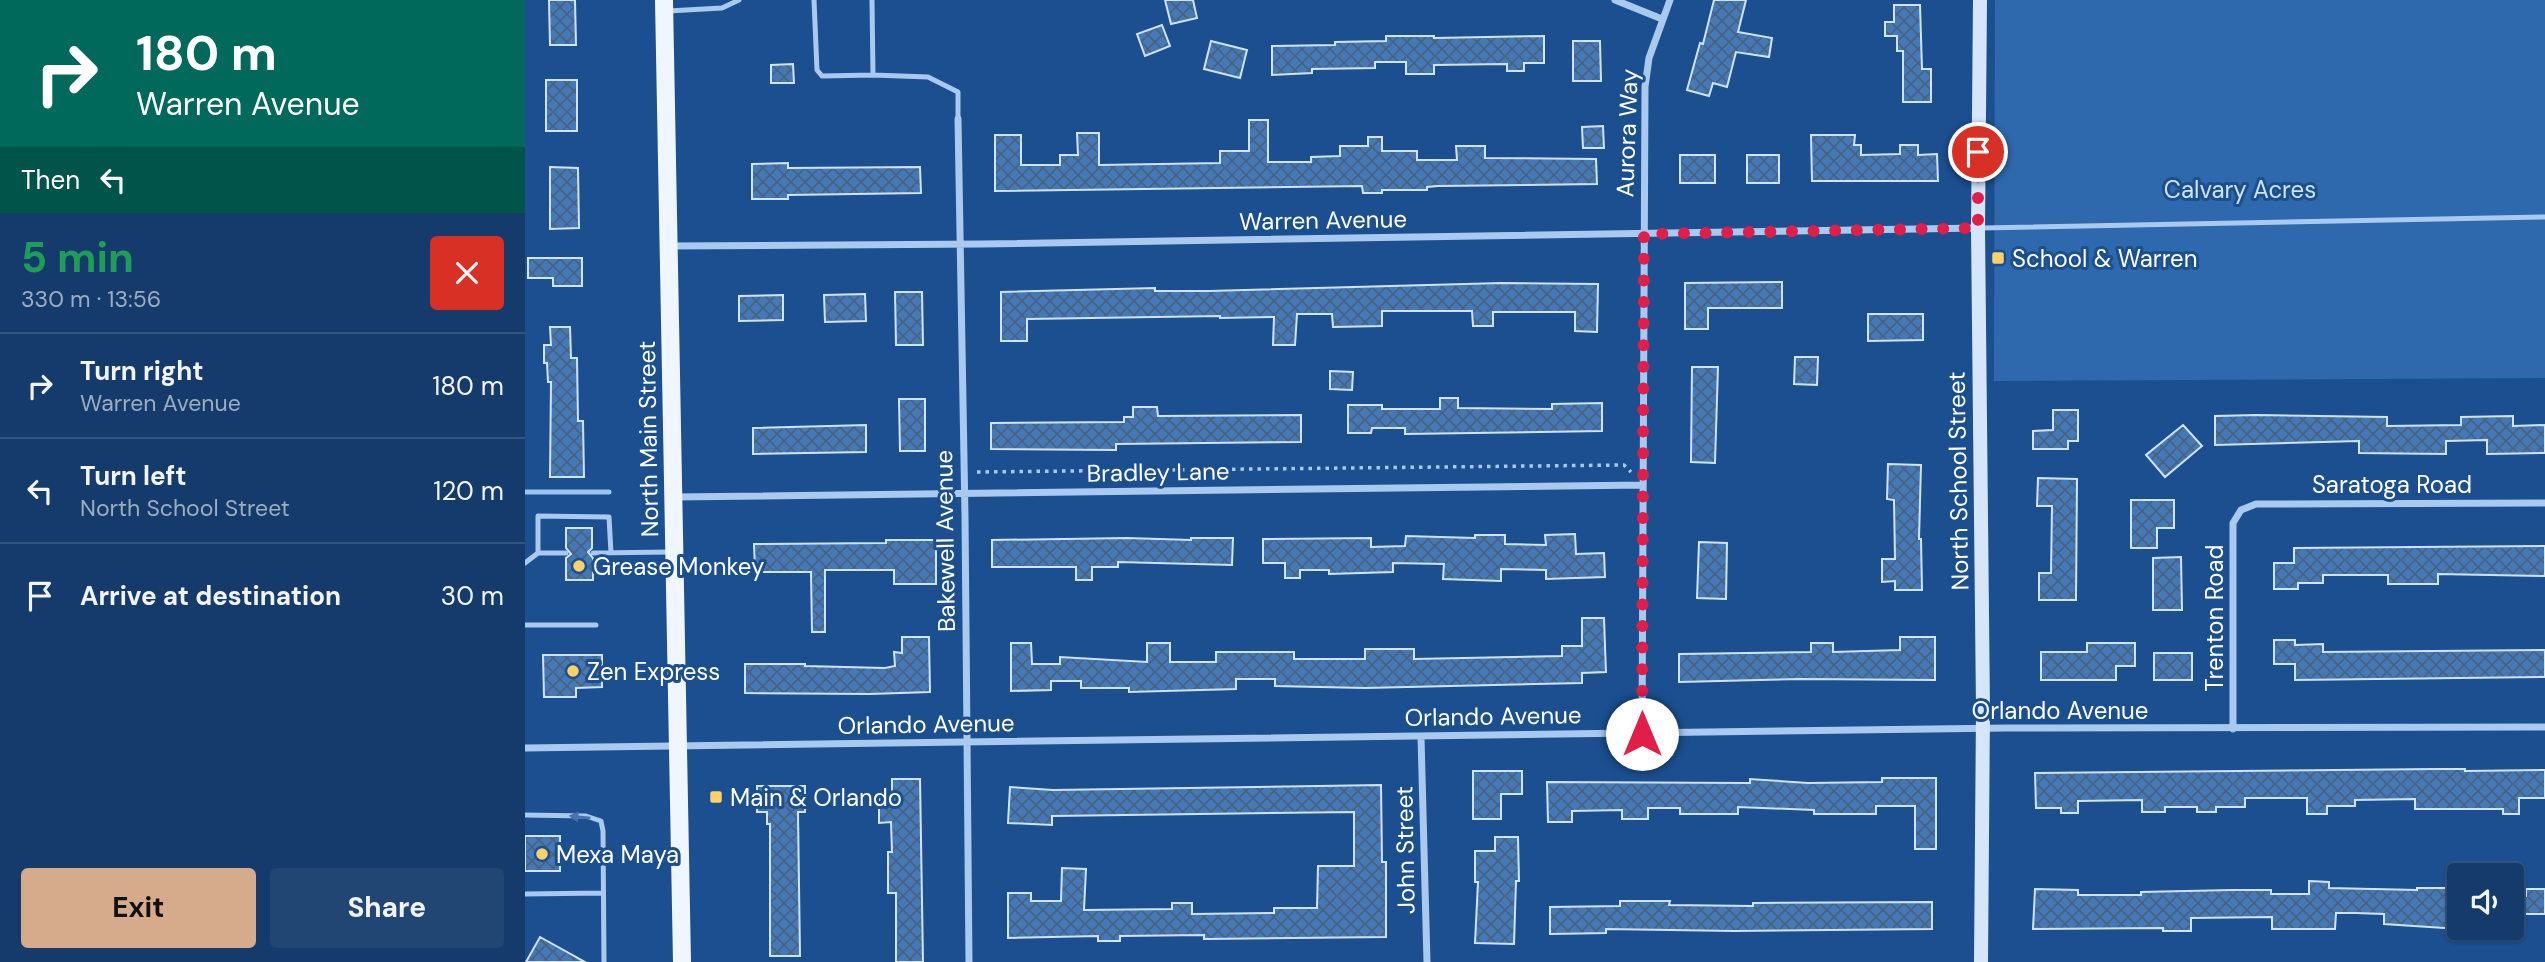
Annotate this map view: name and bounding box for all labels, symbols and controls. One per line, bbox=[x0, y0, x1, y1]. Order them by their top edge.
text: 180 m bbox=[136, 21, 277, 85]
icon: right bbox=[21, 28, 112, 119]
street label: Aurora Way bbox=[1609, 68, 1645, 198]
text: Warren Avenue bbox=[136, 83, 360, 125]
pin bbox=[1948, 122, 2008, 182]
icon: arrive bbox=[1959, 133, 1997, 171]
icon: left bbox=[94, 161, 132, 199]
text: Then bbox=[21, 163, 80, 197]
park label: Calvary Acres bbox=[2164, 174, 2316, 205]
street label: Warren Avenue bbox=[1239, 203, 1407, 237]
text: 5 min bbox=[21, 230, 134, 285]
button: close bbox=[430, 236, 504, 310]
place label: School & Warren bbox=[2012, 243, 2197, 274]
marker: School & Warren bbox=[1990, 250, 2006, 266]
text: 330 m · 13:56 bbox=[21, 284, 161, 314]
street label: North Main Street bbox=[631, 341, 665, 537]
text: Turn right bbox=[80, 354, 204, 388]
icon: right bbox=[21, 367, 59, 405]
text: 180 m bbox=[432, 369, 504, 403]
street label: North School Street bbox=[1941, 371, 1975, 591]
text: Warren Avenue bbox=[80, 388, 241, 418]
street label: Bakewell Avenue bbox=[928, 450, 962, 632]
street label: Bradley Lane bbox=[1086, 455, 1230, 489]
text: Turn left bbox=[80, 459, 187, 493]
street label: Saratoga Road bbox=[2312, 469, 2472, 500]
icon: left bbox=[21, 472, 59, 510]
text: 120 m bbox=[433, 474, 504, 508]
text: North School Street bbox=[80, 493, 290, 523]
street label: Trenton Road bbox=[2199, 544, 2230, 692]
place label: Grease Monkey bbox=[593, 551, 764, 582]
marker: Grease Monkey bbox=[571, 558, 587, 574]
icon: arrive bbox=[21, 577, 59, 615]
text: Arrive at destination bbox=[80, 579, 341, 613]
text: 30 m bbox=[441, 579, 504, 613]
place label: Zen Express bbox=[587, 656, 720, 687]
marker: Zen Express bbox=[565, 663, 581, 679]
street label: Orlando Avenue bbox=[1972, 695, 2148, 726]
position arrow bbox=[1605, 697, 1679, 771]
street label: Orlando Avenue bbox=[1404, 699, 1582, 733]
street label: Orlando Avenue bbox=[837, 707, 1015, 741]
place label: Main & Orlando bbox=[730, 782, 902, 813]
street label: John Street bbox=[1388, 786, 1422, 914]
marker: Main & Orlando bbox=[708, 789, 724, 805]
one-way arrow bbox=[569, 811, 591, 822]
place label: Mexa Maya bbox=[556, 839, 679, 870]
marker: Mexa Maya bbox=[534, 846, 550, 862]
map controls bbox=[2447, 863, 2524, 940]
button: sound bbox=[2447, 863, 2524, 940]
button: Exit bbox=[21, 868, 256, 948]
button: Share bbox=[270, 868, 504, 948]

